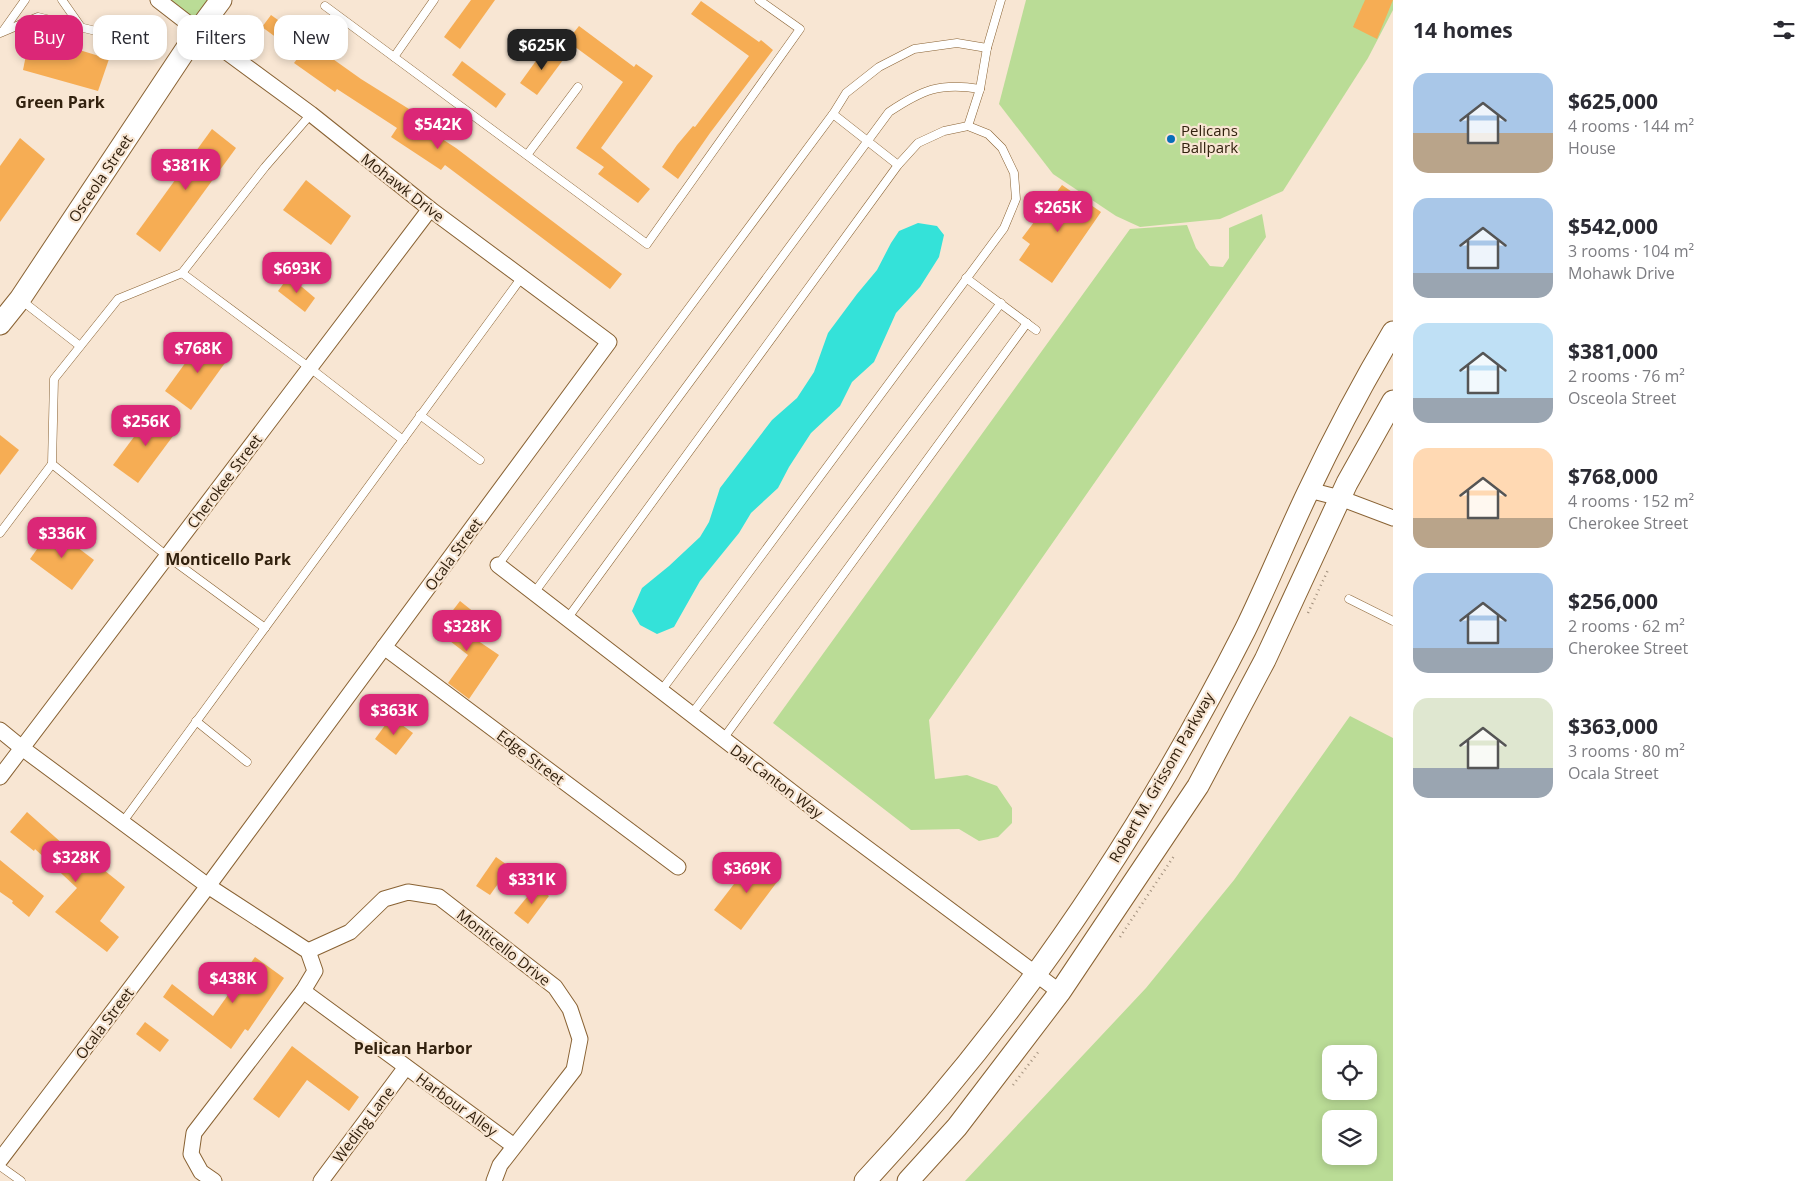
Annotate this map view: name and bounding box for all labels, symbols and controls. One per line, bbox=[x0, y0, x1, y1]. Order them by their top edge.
chip: Buy bbox=[15, 15, 83, 60]
chip: Rent bbox=[93, 15, 167, 60]
chip: Filters bbox=[177, 15, 264, 60]
chip: New bbox=[274, 15, 348, 60]
text: 14 homes bbox=[1413, 16, 1513, 44]
icon: filters bbox=[1770, 16, 1798, 44]
pin: $625K bbox=[507, 28, 577, 71]
text: $625K bbox=[518, 34, 566, 56]
text: $625,000 bbox=[1568, 87, 1658, 115]
district label: Green Park bbox=[15, 91, 105, 113]
icon: home bbox=[1453, 93, 1513, 153]
pin: $542K bbox=[403, 108, 473, 150]
text: $542K bbox=[414, 113, 462, 135]
text: 4 rooms · 144 m² bbox=[1568, 115, 1694, 137]
place label: Pelicans Ballpark bbox=[1181, 120, 1238, 157]
street label: Osceola Street bbox=[63, 130, 137, 226]
marker: Pelicans Ballpark bbox=[1165, 133, 1177, 145]
text: House bbox=[1568, 137, 1616, 159]
pin: $381K bbox=[151, 148, 221, 191]
street label: Mohawk Drive bbox=[357, 148, 449, 226]
text: $381K bbox=[162, 154, 210, 176]
pin: $265K bbox=[1023, 190, 1093, 233]
text: $265K bbox=[1034, 196, 1082, 218]
text: $542,000 bbox=[1568, 212, 1658, 240]
icon: home bbox=[1453, 218, 1513, 278]
text: 3 rooms · 104 m² bbox=[1568, 240, 1694, 262]
pin: $693K bbox=[262, 252, 332, 294]
text: $693K bbox=[273, 257, 321, 279]
text: Mohawk Drive bbox=[1568, 262, 1675, 284]
pin: $768K bbox=[163, 332, 233, 374]
text: $768K bbox=[174, 337, 222, 359]
text: $381,000 bbox=[1568, 337, 1658, 365]
icon: home bbox=[1453, 343, 1513, 403]
text: 2 rooms · 76 m² bbox=[1568, 365, 1685, 387]
text: Osceola Street bbox=[1568, 387, 1676, 409]
pin: $256K bbox=[111, 404, 181, 447]
text: $256K bbox=[122, 410, 170, 432]
street label: Cherokee Street bbox=[182, 430, 266, 532]
text: $768,000 bbox=[1568, 462, 1658, 490]
icon: home bbox=[1453, 468, 1513, 528]
text: 4 rooms · 152 m² bbox=[1568, 490, 1694, 512]
text: Cherokee Street bbox=[1568, 512, 1688, 534]
street label: Ocala Street bbox=[420, 514, 486, 594]
pin: $336K bbox=[27, 516, 97, 559]
text: $336K bbox=[38, 522, 86, 544]
district label: Monticello Park bbox=[165, 548, 291, 570]
text: $256,000 bbox=[1568, 587, 1658, 615]
icon: home bbox=[1453, 593, 1513, 653]
pin: $328K bbox=[432, 610, 502, 652]
text: $328K bbox=[443, 615, 491, 637]
text: 2 rooms · 62 m² bbox=[1568, 615, 1685, 637]
text: Cherokee Street bbox=[1568, 637, 1688, 659]
street label: Robert M. Grissom Parkway bbox=[1104, 688, 1218, 866]
pin: $363K bbox=[359, 694, 429, 736]
text: $363K bbox=[370, 699, 418, 721]
text: $363,000 bbox=[1568, 712, 1658, 740]
icon: home bbox=[1453, 718, 1513, 778]
street label: Edge Street bbox=[493, 725, 569, 789]
street label: Dal Canton Way bbox=[727, 740, 828, 823]
text: 3 rooms · 80 m² bbox=[1568, 740, 1685, 762]
text: Ocala Street bbox=[1568, 762, 1659, 784]
pin: $328K bbox=[41, 840, 111, 883]
text: $328K bbox=[52, 846, 100, 868]
pin: $369K bbox=[712, 852, 782, 894]
text: $369K bbox=[723, 857, 771, 879]
pin: $331K bbox=[497, 862, 567, 905]
text: $331K bbox=[508, 868, 556, 890]
street label: Monticello Drive bbox=[453, 904, 555, 990]
pin: $438K bbox=[198, 962, 268, 1004]
text: $438K bbox=[209, 967, 257, 989]
street label: Ocala Street bbox=[70, 983, 138, 1063]
district label: Pelican Harbor bbox=[354, 1037, 472, 1059]
map controls bbox=[1322, 1045, 1377, 1165]
button: locate bbox=[1322, 1045, 1377, 1100]
street label: Harbour Alley bbox=[412, 1068, 502, 1141]
street label: Weding Lane bbox=[328, 1082, 398, 1166]
button: layers bbox=[1322, 1110, 1377, 1165]

